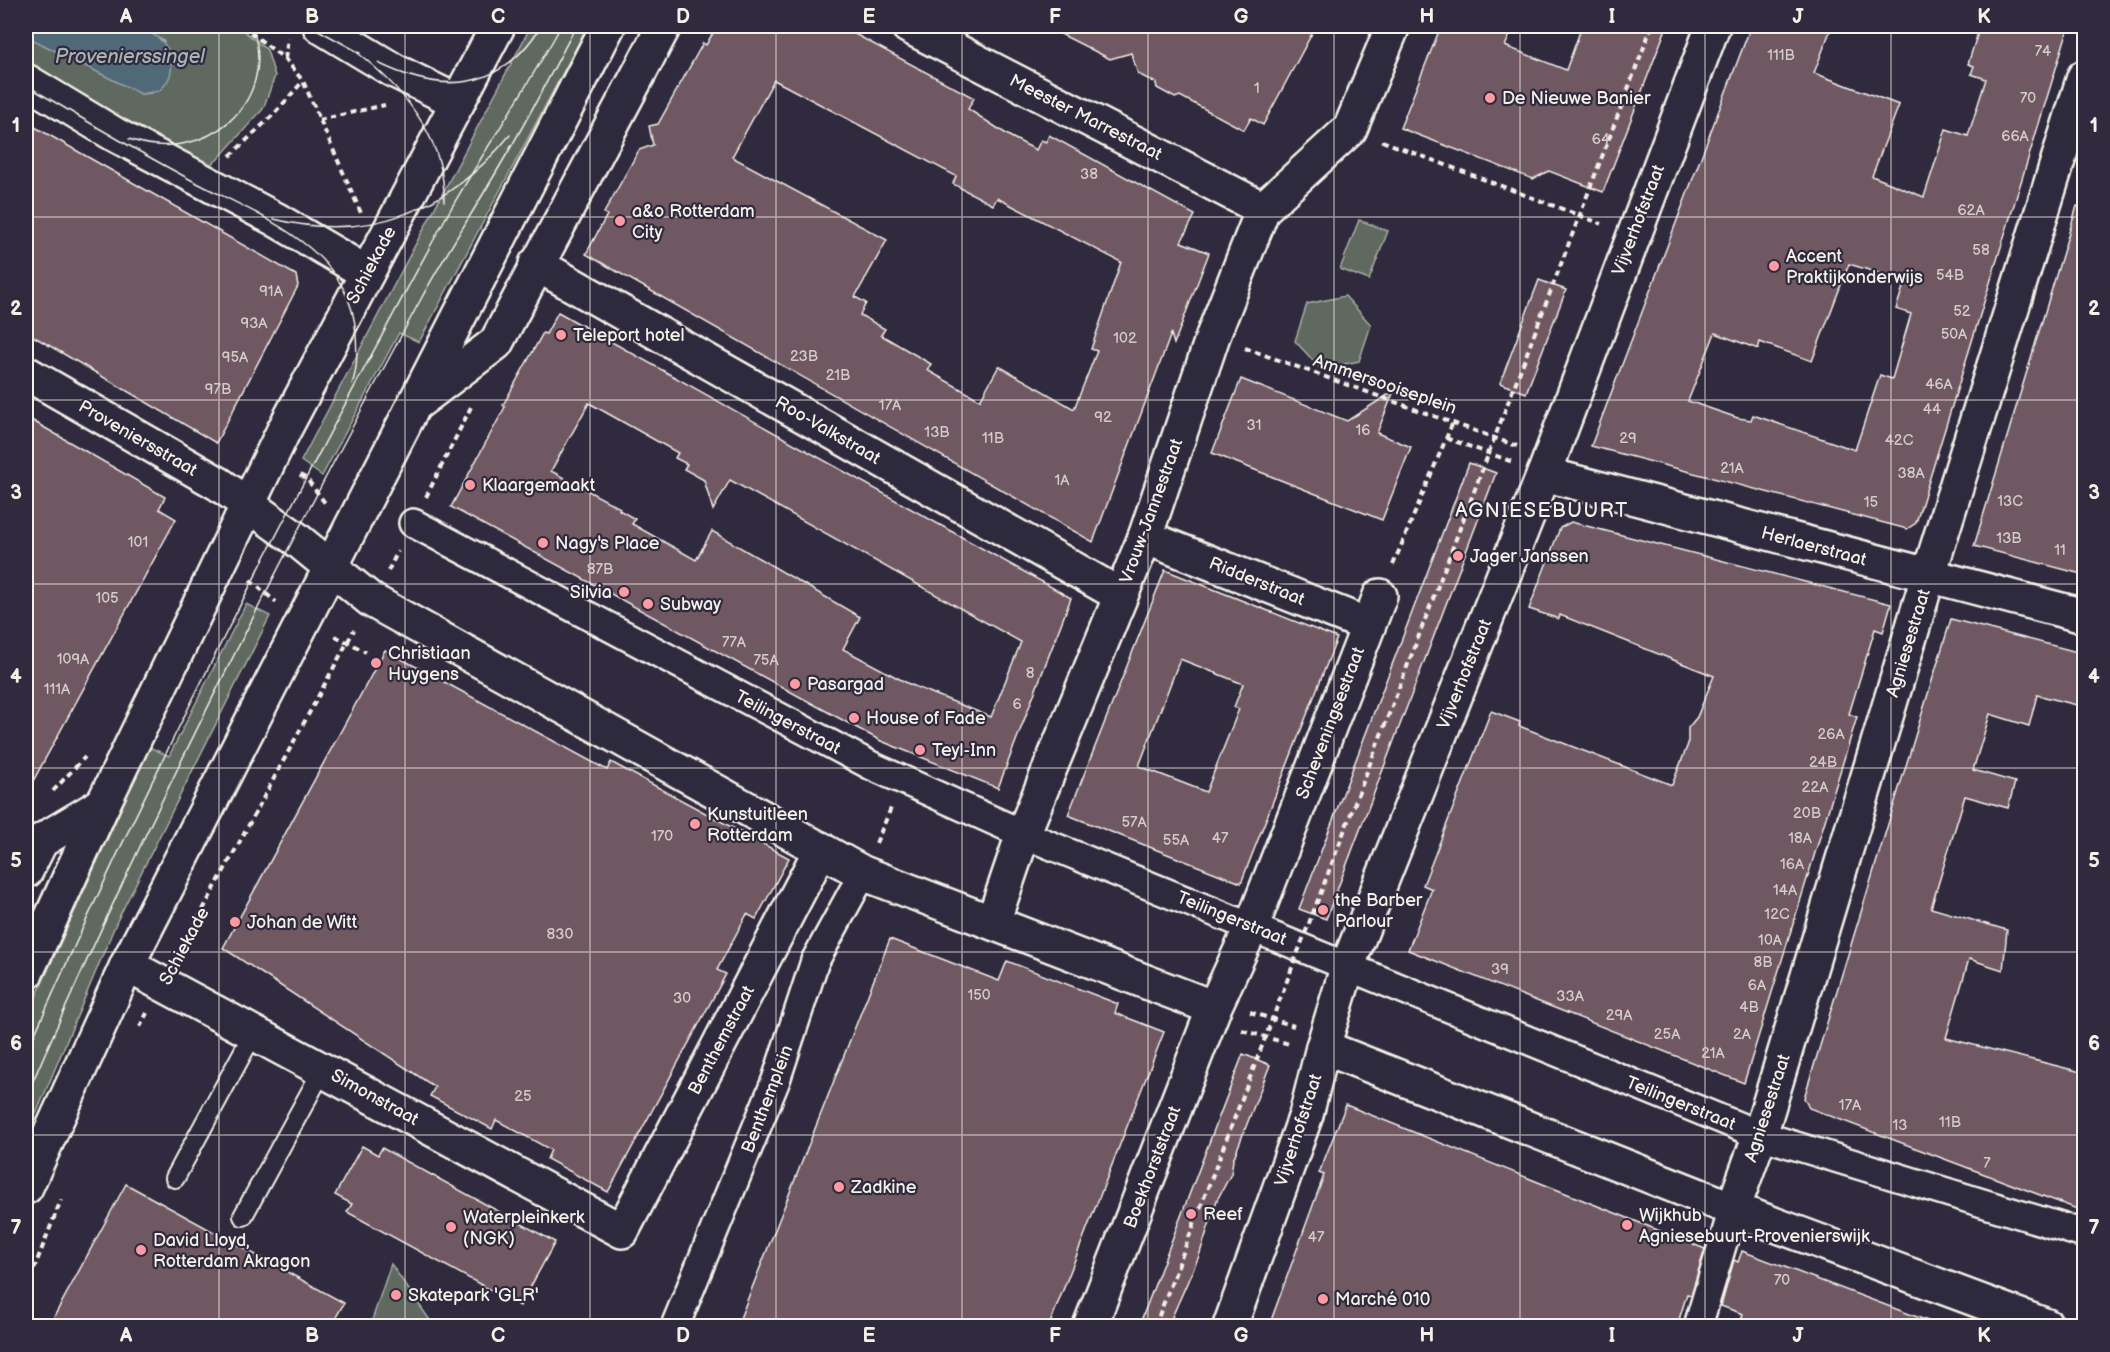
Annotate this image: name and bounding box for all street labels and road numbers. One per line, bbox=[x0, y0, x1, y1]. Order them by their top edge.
street label: Meester Marrestraat bbox=[1006, 70, 1166, 165]
street label: Vijverhofstraat bbox=[1608, 161, 1669, 279]
street label: Schiekade bbox=[342, 222, 401, 308]
street label: Ammersooiseplein bbox=[1310, 350, 1459, 419]
street label: Roo-Valkstraat bbox=[771, 392, 885, 469]
street label: Proveniersstraat bbox=[75, 396, 201, 481]
street label: Vrouw-Jannestraat bbox=[1115, 435, 1188, 587]
street label: Herlaerstraat bbox=[1759, 522, 1869, 571]
street label: Ridderstraat bbox=[1206, 553, 1308, 610]
street label: Agniesestraat bbox=[1882, 586, 1935, 700]
street label: Vijverhofstraat bbox=[1433, 616, 1496, 732]
street label: Scheveningsestraat bbox=[1292, 644, 1369, 802]
street label: Teilingerstraat bbox=[732, 686, 844, 759]
street label: Teilingerstraat bbox=[1174, 887, 1290, 950]
street label: Schiekade bbox=[155, 903, 214, 989]
street label: Benthemstraat bbox=[684, 982, 759, 1098]
street label: Benthemplein bbox=[737, 1042, 798, 1156]
street label: Agniesestraat bbox=[1740, 1051, 1795, 1165]
street label: Simonstraat bbox=[327, 1065, 423, 1130]
street label: Vijverhofstraat bbox=[1270, 1071, 1327, 1189]
street label: Teilingerstraat bbox=[1623, 1072, 1739, 1135]
street label: Boekhorststraat bbox=[1119, 1103, 1186, 1231]

